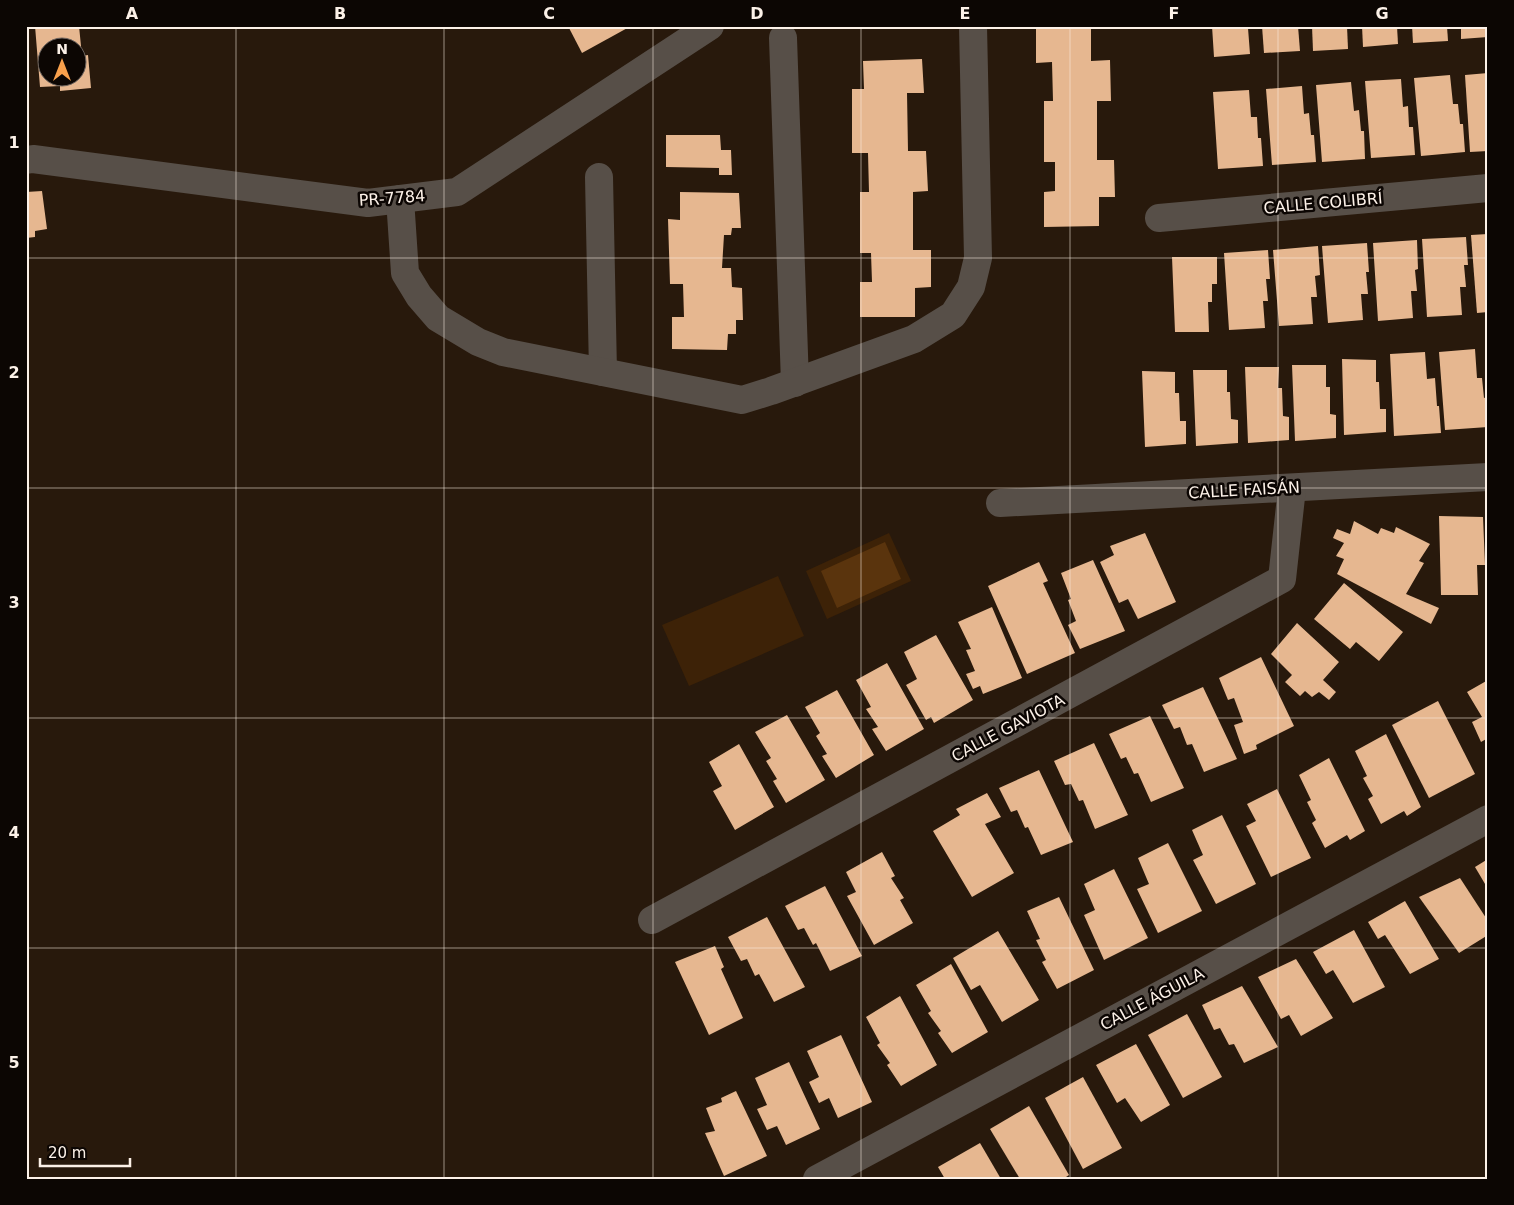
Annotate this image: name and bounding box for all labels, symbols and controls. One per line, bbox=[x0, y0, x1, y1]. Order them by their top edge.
text: A bbox=[126, 4, 139, 23]
text: B bbox=[334, 4, 346, 23]
text: C bbox=[543, 4, 555, 23]
text: D bbox=[750, 4, 764, 23]
text: E bbox=[960, 4, 970, 23]
text: F bbox=[1169, 4, 1179, 23]
text: G bbox=[1375, 4, 1389, 23]
north arrow bbox=[38, 38, 88, 88]
text: N bbox=[56, 41, 68, 57]
text: 1 bbox=[8, 133, 20, 152]
street label: PR-7784 bbox=[358, 186, 426, 210]
street label: CALLE COLIBRÍ bbox=[1263, 188, 1384, 218]
text: 2 bbox=[8, 363, 20, 382]
street label: CALLE FAISÁN bbox=[1188, 478, 1300, 502]
text: 3 bbox=[8, 593, 20, 612]
street label: CALLE GAVIOTA bbox=[948, 690, 1068, 766]
text: 4 bbox=[8, 823, 20, 842]
street label: CALLE ÁGUILA bbox=[1097, 964, 1207, 1034]
text: 5 bbox=[8, 1053, 20, 1072]
scale bar bbox=[40, 1135, 130, 1167]
text: 20 m bbox=[48, 1144, 86, 1162]

